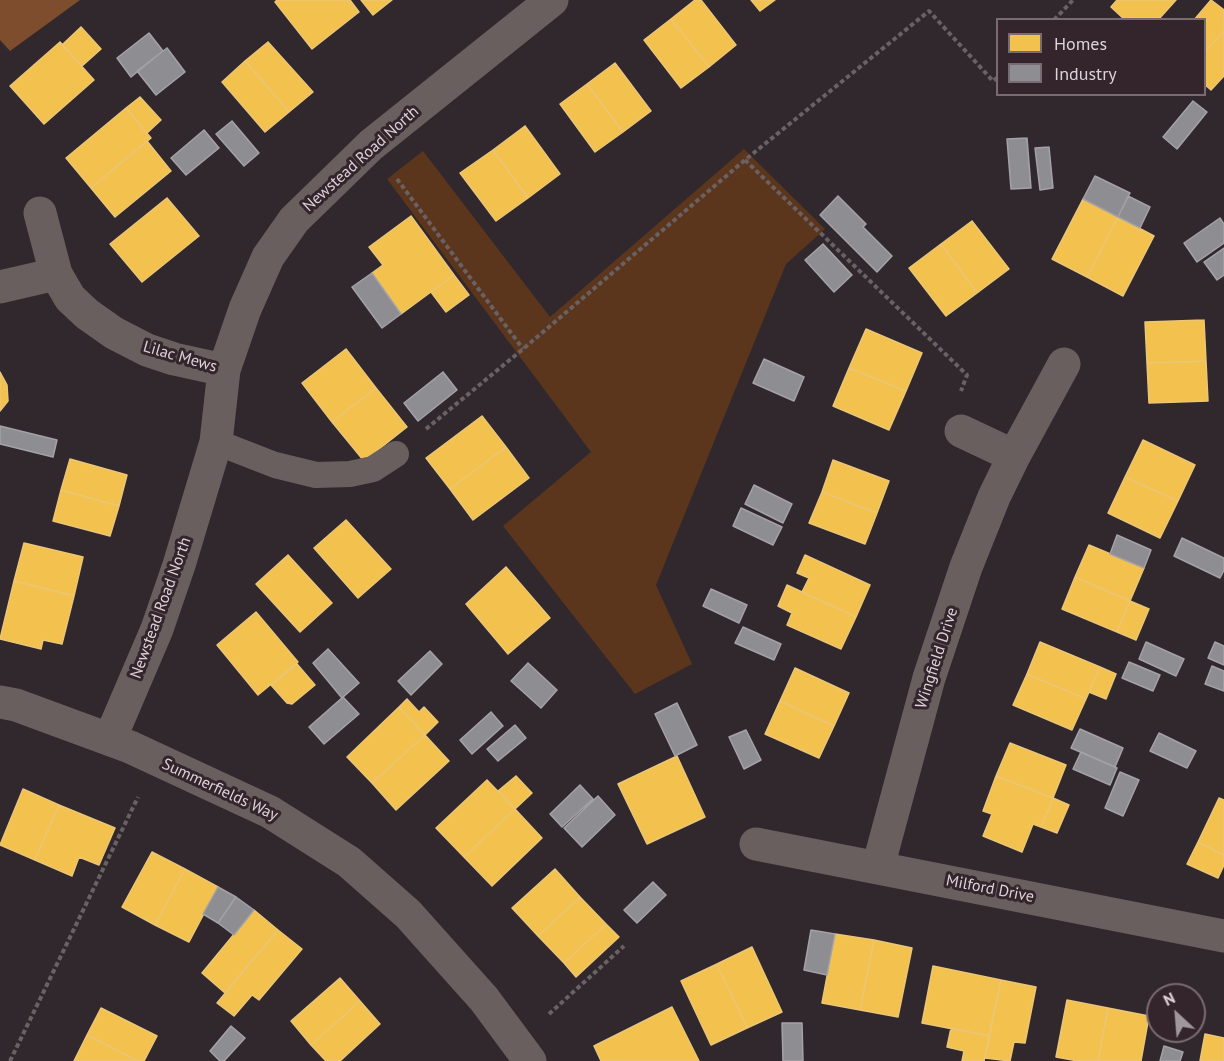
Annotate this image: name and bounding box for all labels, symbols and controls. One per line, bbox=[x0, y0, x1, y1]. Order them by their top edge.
legend bbox=[996, 18, 1206, 96]
text: Homes bbox=[1054, 32, 1107, 55]
text: Industry bbox=[1054, 62, 1117, 85]
street label: Newstead Road North bbox=[299, 102, 423, 216]
street label: Lilac Mews bbox=[141, 337, 219, 377]
street label: Newstead Road North bbox=[126, 535, 196, 681]
street label: Wingfield Drive bbox=[912, 605, 962, 711]
street label: Summerfields Way bbox=[159, 755, 281, 825]
street label: Milford Drive bbox=[944, 871, 1036, 907]
north arrow bbox=[1146, 983, 1206, 1043]
text: N bbox=[1160, 987, 1178, 1010]

